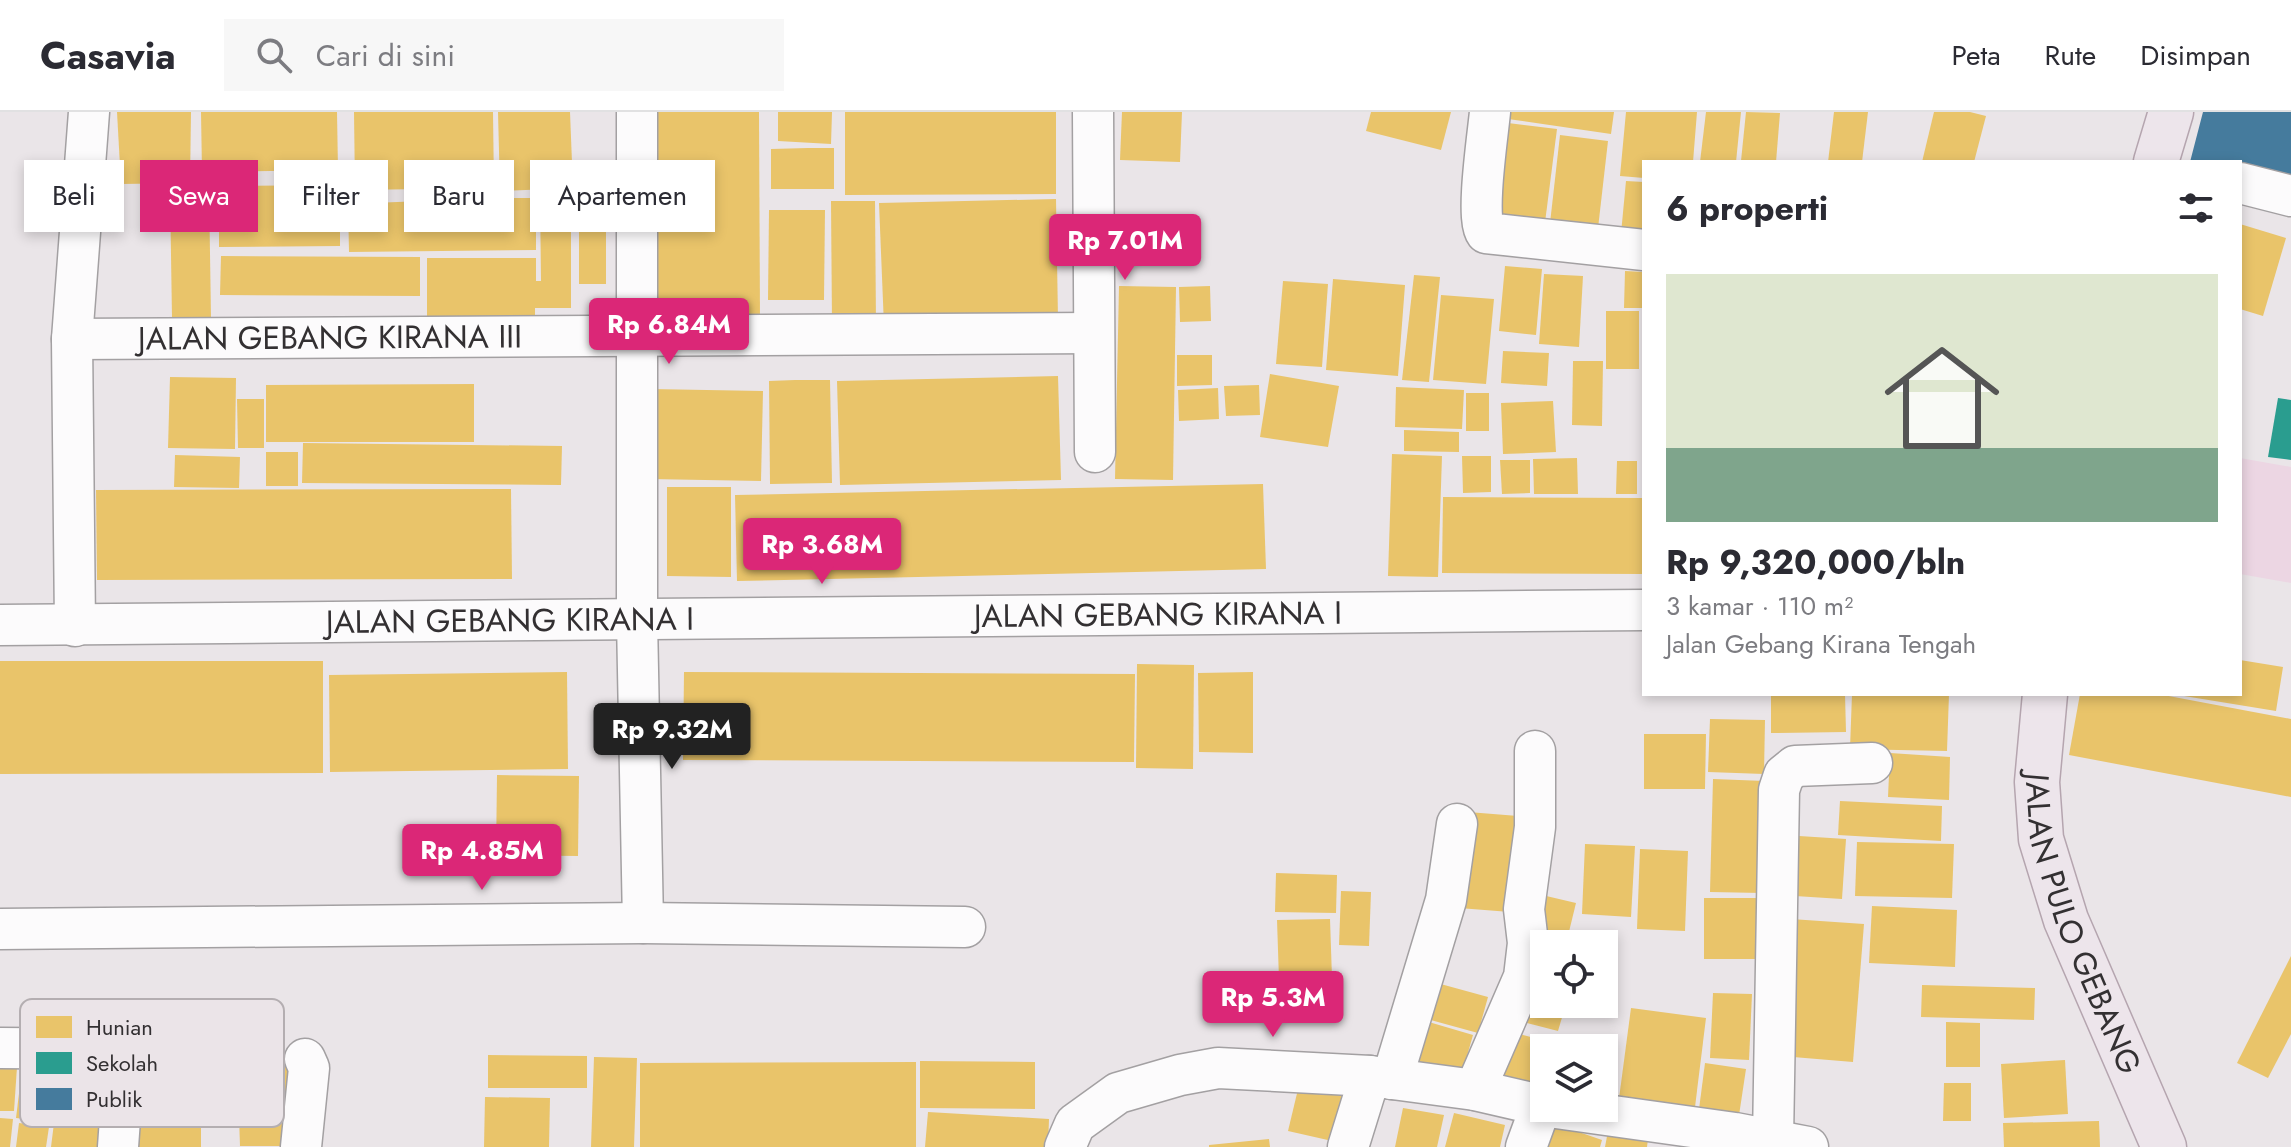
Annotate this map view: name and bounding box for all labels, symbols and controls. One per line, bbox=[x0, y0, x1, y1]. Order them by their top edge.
search box bbox=[224, 19, 784, 91]
text: Casavia bbox=[40, 28, 176, 83]
icon: search bbox=[252, 33, 296, 77]
text: Cari di sini bbox=[316, 34, 455, 77]
text: Peta bbox=[1951, 35, 2001, 76]
text: Rute bbox=[2045, 35, 2096, 76]
text: Disimpan bbox=[2140, 35, 2251, 76]
chip: Beli bbox=[24, 160, 124, 232]
chip: Sewa bbox=[140, 160, 258, 232]
chip: Filter bbox=[274, 160, 388, 232]
chip: Baru bbox=[404, 160, 514, 232]
chip: Apartemen bbox=[530, 160, 715, 232]
text: 6 properti bbox=[1666, 184, 1828, 233]
icon: filters bbox=[2174, 186, 2218, 230]
pin: Rp 7.01M bbox=[1042, 214, 1208, 282]
text: Rp 7.01M bbox=[1067, 221, 1183, 259]
pin: Rp 6.84M bbox=[586, 298, 752, 366]
text: Rp 6.84M bbox=[607, 305, 731, 343]
street label: JALAN GEBANG KIRANA III bbox=[134, 313, 522, 362]
icon: home bbox=[1870, 326, 2014, 470]
pin: Rp 3.68M bbox=[739, 518, 905, 586]
text: Rp 3.68M bbox=[761, 525, 883, 563]
text: Rp 9,320,000/bln bbox=[1666, 538, 1965, 587]
text: 3 kamar · 110 m² bbox=[1666, 587, 1853, 625]
street label: JALAN GEBANG KIRANA I bbox=[970, 590, 1342, 639]
street label: JALAN GEBANG KIRANA I bbox=[322, 596, 694, 645]
text: Jalan Gebang Kirana Tengah bbox=[1666, 625, 1976, 663]
pin: Rp 9.32M bbox=[589, 703, 755, 771]
text: Rp 9.32M bbox=[612, 710, 732, 748]
street label: JALAN PULO GEBANG bbox=[2014, 767, 2153, 1081]
pin: Rp 4.85M bbox=[399, 824, 565, 892]
text: Rp 4.85M bbox=[420, 831, 544, 869]
map controls bbox=[1530, 930, 1618, 1122]
button: locate bbox=[1530, 930, 1618, 1018]
pin: Rp 5.3M bbox=[1199, 971, 1347, 1039]
text: Rp 5.3M bbox=[1220, 978, 1326, 1016]
legend bbox=[20, 999, 284, 1127]
text: Hunian bbox=[86, 1011, 153, 1043]
button: layers bbox=[1530, 1034, 1618, 1122]
text: Sekolah bbox=[86, 1047, 158, 1079]
text: Publik bbox=[86, 1083, 142, 1115]

